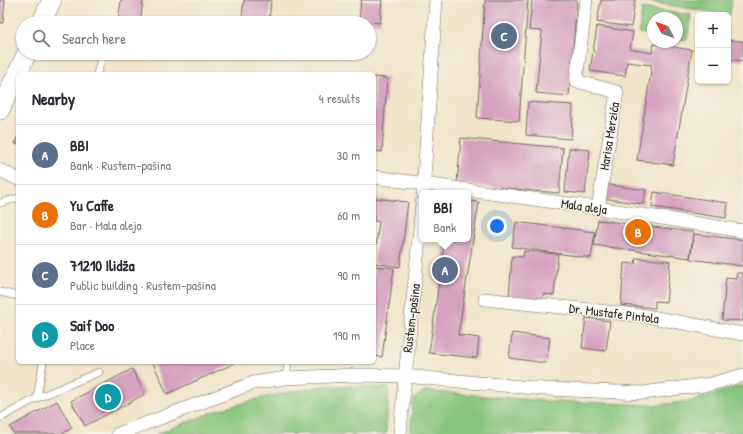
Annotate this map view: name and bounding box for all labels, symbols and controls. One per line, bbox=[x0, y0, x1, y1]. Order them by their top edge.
north arrow bbox=[647, 12, 683, 48]
map controls bbox=[695, 12, 731, 84]
button: + bbox=[695, 12, 731, 48]
search box bbox=[16, 16, 376, 60]
pin: C bbox=[491, 21, 517, 51]
icon: search bbox=[30, 27, 52, 49]
text: Search here bbox=[62, 28, 126, 49]
button: − bbox=[695, 48, 731, 84]
text: Nearby bbox=[32, 87, 75, 110]
text: 4 results bbox=[319, 89, 360, 107]
street label: Harisa Merzića bbox=[595, 101, 623, 171]
text: BBI bbox=[70, 135, 89, 156]
text: A bbox=[42, 146, 48, 164]
text: 30 m bbox=[337, 146, 360, 164]
text: Bank · Rustem-pašina bbox=[70, 156, 171, 174]
popup bbox=[419, 190, 471, 242]
street label: Mala aleja bbox=[560, 194, 608, 218]
text: Yu Caffe bbox=[70, 195, 114, 216]
text: BBI bbox=[434, 197, 452, 218]
text: B bbox=[42, 206, 48, 224]
text: 60 m bbox=[337, 206, 360, 224]
text: Bar · Mala aleja bbox=[70, 216, 142, 234]
your location bbox=[487, 216, 507, 236]
pin: B bbox=[625, 217, 651, 247]
text: Bank bbox=[434, 218, 456, 236]
text: 71210 Ilidža bbox=[70, 255, 135, 276]
pin: A bbox=[432, 255, 458, 285]
text: C bbox=[41, 266, 49, 284]
text: 90 m bbox=[338, 266, 360, 284]
text: Public building · Rustem-pašina bbox=[70, 276, 216, 294]
street label: Rustem-pašina bbox=[398, 282, 424, 354]
street label: Dr. Mustafe Pintola bbox=[568, 299, 660, 327]
text: Saif Doo bbox=[70, 315, 114, 336]
text: D bbox=[42, 326, 48, 344]
text: 190 m bbox=[333, 326, 360, 344]
text: Place bbox=[70, 336, 95, 354]
pin: D bbox=[95, 382, 121, 412]

